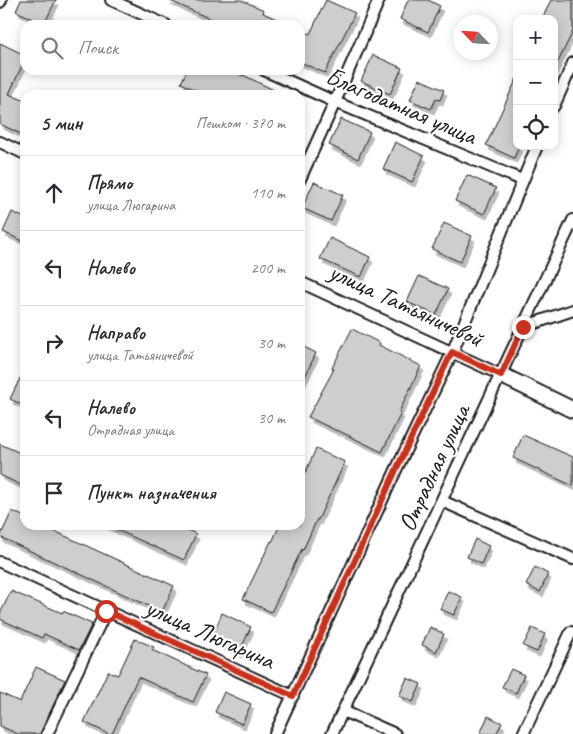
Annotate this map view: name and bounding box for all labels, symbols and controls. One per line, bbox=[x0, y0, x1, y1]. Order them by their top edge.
north arrow bbox=[453, 15, 498, 60]
map controls bbox=[513, 15, 558, 150]
button: + bbox=[513, 15, 558, 60]
search box bbox=[20, 20, 305, 75]
icon: search bbox=[38, 34, 66, 62]
text: Поиск bbox=[78, 36, 118, 60]
street label: Благодатная улица bbox=[321, 60, 483, 153]
button: − bbox=[513, 60, 558, 105]
button: locate bbox=[513, 105, 558, 150]
text: 5 мин bbox=[40, 110, 82, 136]
text: Пешком · 370 m bbox=[196, 113, 285, 133]
text: Прямо bbox=[87, 171, 132, 195]
icon: ahead bbox=[40, 179, 68, 207]
text: 110 m bbox=[251, 183, 285, 203]
text: улица Люгарина bbox=[87, 195, 175, 215]
icon: left bbox=[40, 254, 68, 282]
street label: улица Татьяничевой bbox=[322, 255, 489, 355]
text: Налево bbox=[87, 256, 135, 280]
text: 200 m bbox=[251, 258, 285, 278]
route end bbox=[512, 316, 535, 339]
text: Направо bbox=[87, 321, 145, 345]
icon: right bbox=[40, 329, 68, 357]
text: 30 m bbox=[258, 333, 285, 353]
text: улица Татьяничевой bbox=[87, 345, 193, 365]
text: Налево bbox=[87, 396, 135, 420]
street label: Отрадная улица bbox=[391, 397, 478, 536]
icon: left bbox=[40, 404, 68, 432]
text: 30 m bbox=[258, 408, 285, 428]
text: Отрадная улица bbox=[87, 420, 174, 440]
icon: arrive bbox=[40, 479, 68, 507]
text: Пункт назначения bbox=[87, 481, 216, 505]
street label: улица Люгарина bbox=[139, 591, 281, 678]
route start bbox=[95, 600, 118, 623]

